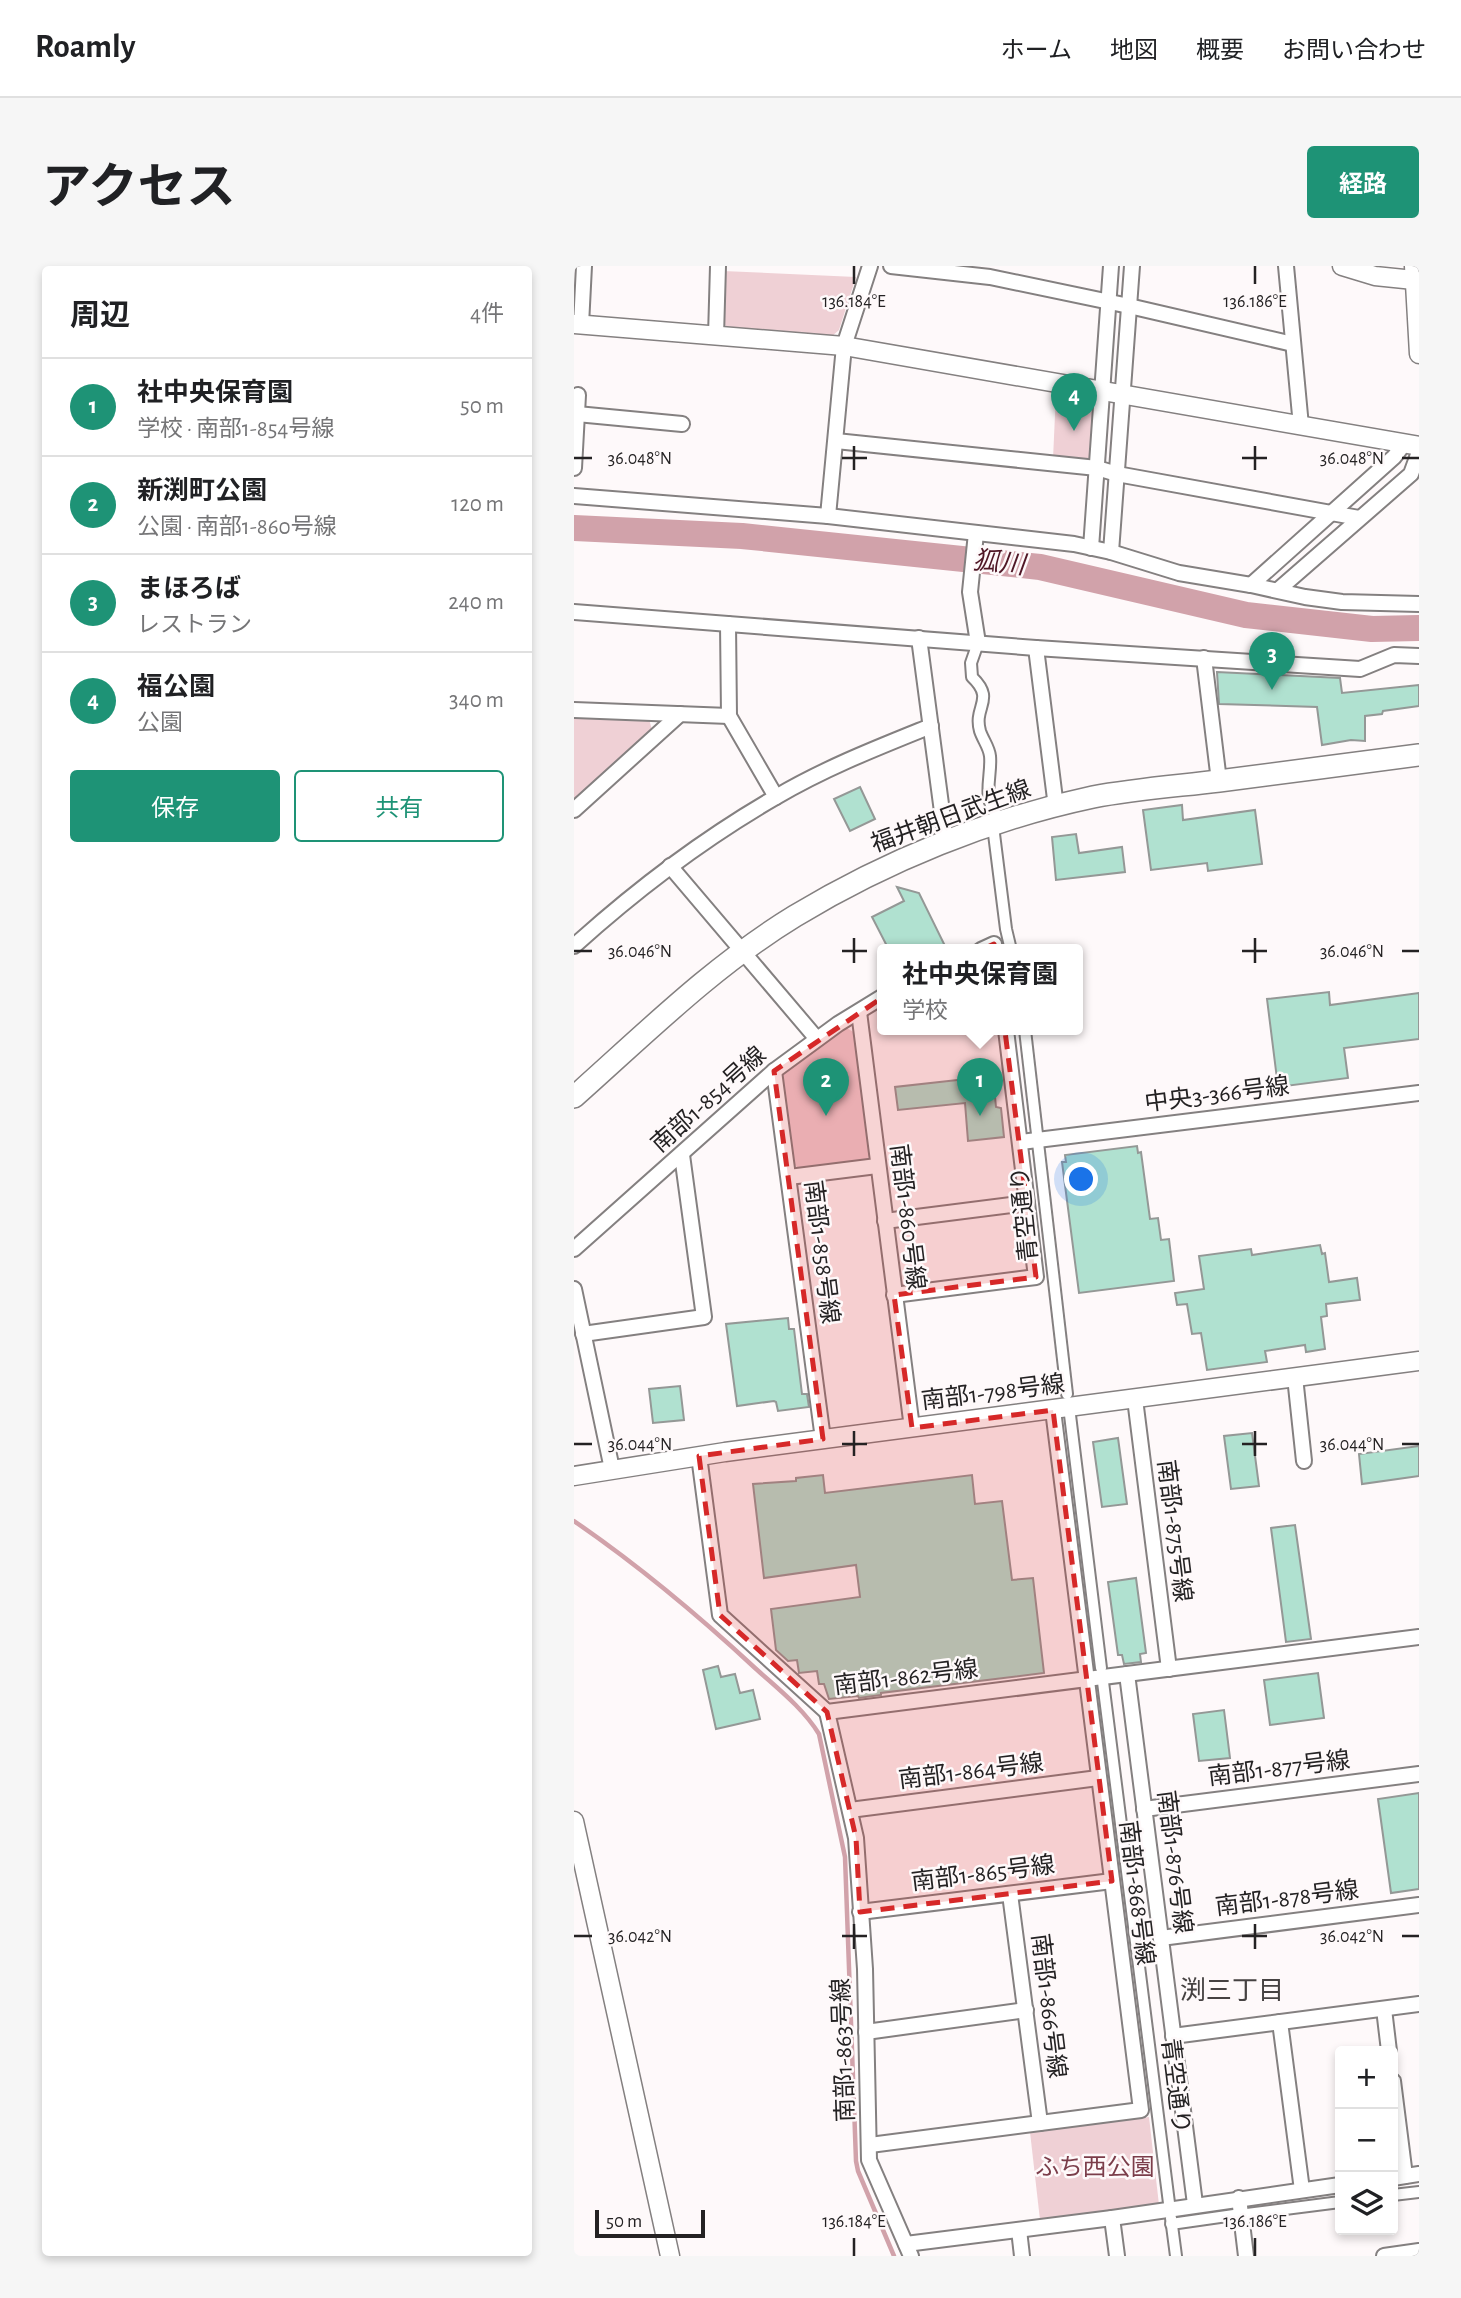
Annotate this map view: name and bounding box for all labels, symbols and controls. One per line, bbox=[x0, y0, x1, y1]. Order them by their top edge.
text: Roamly bbox=[35, 31, 135, 64]
text: ホーム bbox=[1001, 39, 1072, 63]
text: 地図 bbox=[1110, 39, 1158, 63]
text: 概要 bbox=[1196, 39, 1244, 63]
text: お問い合わせ bbox=[1282, 39, 1426, 63]
button: 経路 bbox=[1307, 146, 1419, 218]
text: アクセス bbox=[42, 164, 236, 213]
text: 136.184°E bbox=[822, 293, 886, 311]
text: 136.186°E bbox=[1223, 293, 1287, 311]
text: 周辺 bbox=[70, 301, 130, 331]
text: 4件 bbox=[470, 303, 504, 326]
pin: 4 bbox=[1051, 373, 1097, 431]
text: 社中央保育園 bbox=[137, 380, 293, 406]
text: 1 bbox=[89, 395, 97, 418]
text: 50 m bbox=[460, 395, 504, 418]
text: 学校 · 南部1-854号線 bbox=[137, 418, 334, 441]
text: 36.048°N bbox=[608, 450, 672, 468]
text: 36.048°N bbox=[1320, 450, 1384, 468]
text: 新渕町公園 bbox=[137, 478, 267, 504]
text: 2 bbox=[88, 493, 98, 516]
text: 120 m bbox=[451, 493, 504, 516]
text: 公園 · 南部1-860号線 bbox=[137, 516, 337, 539]
water label: 狐川 bbox=[972, 546, 1029, 579]
text: まほろば bbox=[137, 576, 241, 602]
text: 3 bbox=[88, 591, 98, 614]
text: 240 m bbox=[448, 591, 504, 614]
text: レストラン bbox=[137, 614, 252, 637]
pin: 3 bbox=[1249, 632, 1295, 690]
text: 福公園 bbox=[137, 674, 215, 700]
text: 4 bbox=[87, 689, 99, 712]
text: 340 m bbox=[449, 689, 504, 712]
text: 公園 bbox=[137, 712, 183, 735]
button: 保存 bbox=[70, 770, 280, 842]
button: 共有 bbox=[294, 770, 504, 842]
street label: 福井朝日武生線 bbox=[867, 775, 1034, 857]
text: 36.046°N bbox=[608, 943, 672, 961]
text: 36.046°N bbox=[1320, 943, 1384, 961]
popup bbox=[877, 944, 1083, 1035]
text: 社中央保育園 bbox=[902, 962, 1058, 988]
text: 学校 bbox=[902, 1000, 948, 1023]
street label: 南部1-854号線 bbox=[646, 1041, 771, 1157]
pin: 2 bbox=[803, 1058, 849, 1116]
pin: 1 bbox=[957, 1058, 1003, 1116]
street label: 中央3-366号線 bbox=[1143, 1072, 1291, 1116]
street label: 南部1-860号線 bbox=[886, 1142, 930, 1291]
your location bbox=[1064, 1162, 1098, 1196]
street label: 青空通り bbox=[1006, 1165, 1042, 1263]
street label: 南部1-858号線 bbox=[800, 1179, 844, 1325]
street label: 南部1-798号線 bbox=[920, 1370, 1066, 1414]
text: 36.044°N bbox=[608, 1436, 672, 1454]
text: 36.044°N bbox=[1320, 1436, 1384, 1454]
street label: 南部1-875号線 bbox=[1153, 1458, 1197, 1603]
street label: 南部1-862号線 bbox=[832, 1655, 980, 1699]
street label: 南部1-877号線 bbox=[1206, 1746, 1351, 1790]
street label: 南部1-864号線 bbox=[897, 1749, 1045, 1793]
street label: 南部1-876号線 bbox=[1153, 1789, 1197, 1935]
street label: 南部1-868号線 bbox=[1115, 1819, 1159, 1967]
street label: 南部1-865号線 bbox=[910, 1851, 1056, 1895]
street label: 南部1-878号線 bbox=[1214, 1876, 1360, 1920]
text: 36.042°N bbox=[608, 1928, 672, 1946]
text: 36.042°N bbox=[1320, 1928, 1384, 1946]
street label: 南部1-866号線 bbox=[1027, 1932, 1071, 2080]
district label: 渕三丁目 bbox=[1180, 1977, 1284, 2004]
street label: 南部1-863号線 bbox=[827, 1978, 859, 2123]
street label: 青空通り bbox=[1157, 2037, 1195, 2135]
map controls bbox=[1335, 2046, 1398, 2235]
button: + bbox=[1335, 2046, 1398, 2109]
button: − bbox=[1335, 2109, 1398, 2172]
park label: ふち西公園 bbox=[1035, 2155, 1155, 2180]
button: layers bbox=[1335, 2172, 1398, 2235]
scale bar bbox=[595, 2207, 705, 2239]
text: 50 m bbox=[606, 2212, 642, 2231]
text: 136.184°E bbox=[822, 2213, 886, 2231]
text: 136.186°E bbox=[1223, 2213, 1287, 2231]

